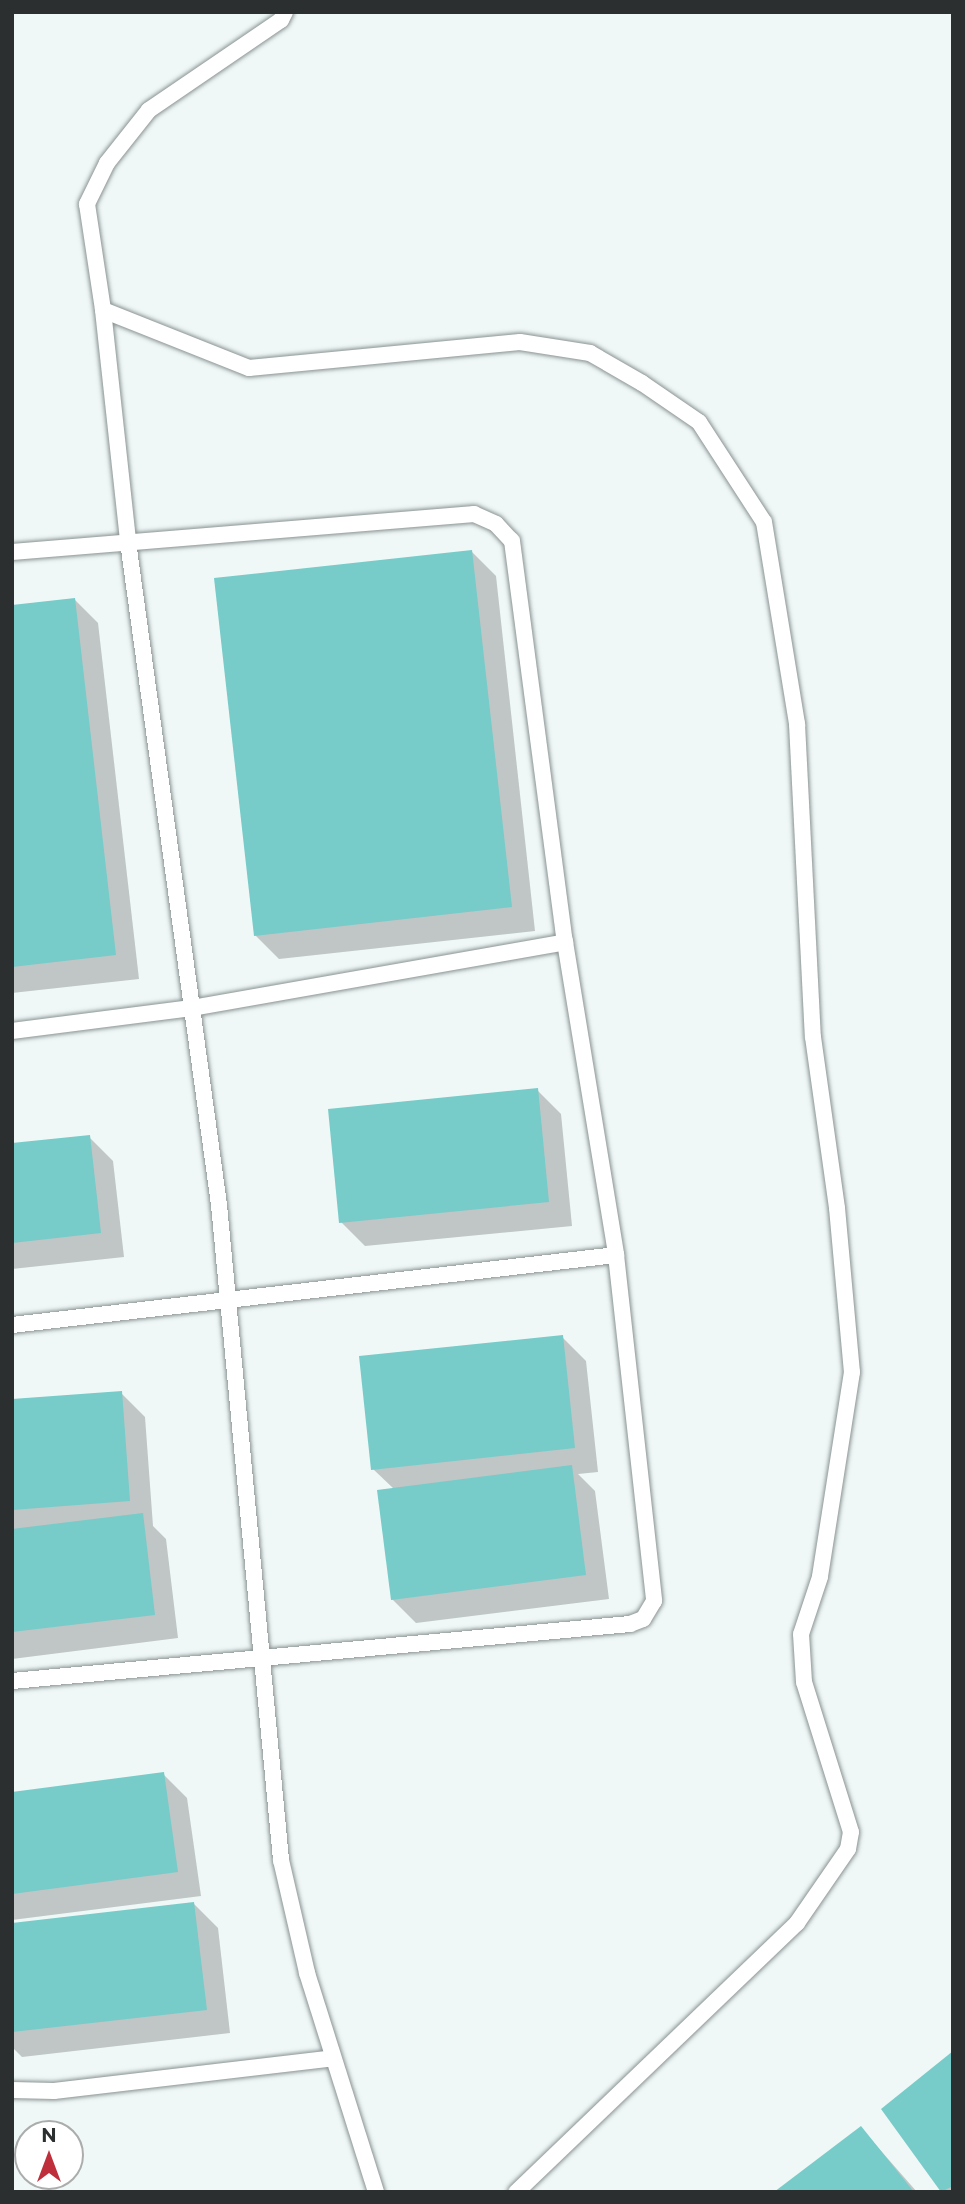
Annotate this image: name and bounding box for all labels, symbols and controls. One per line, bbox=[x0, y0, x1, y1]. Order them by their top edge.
north arrow bbox=[14, 2120, 84, 2190]
text: N bbox=[41, 2124, 57, 2147]

